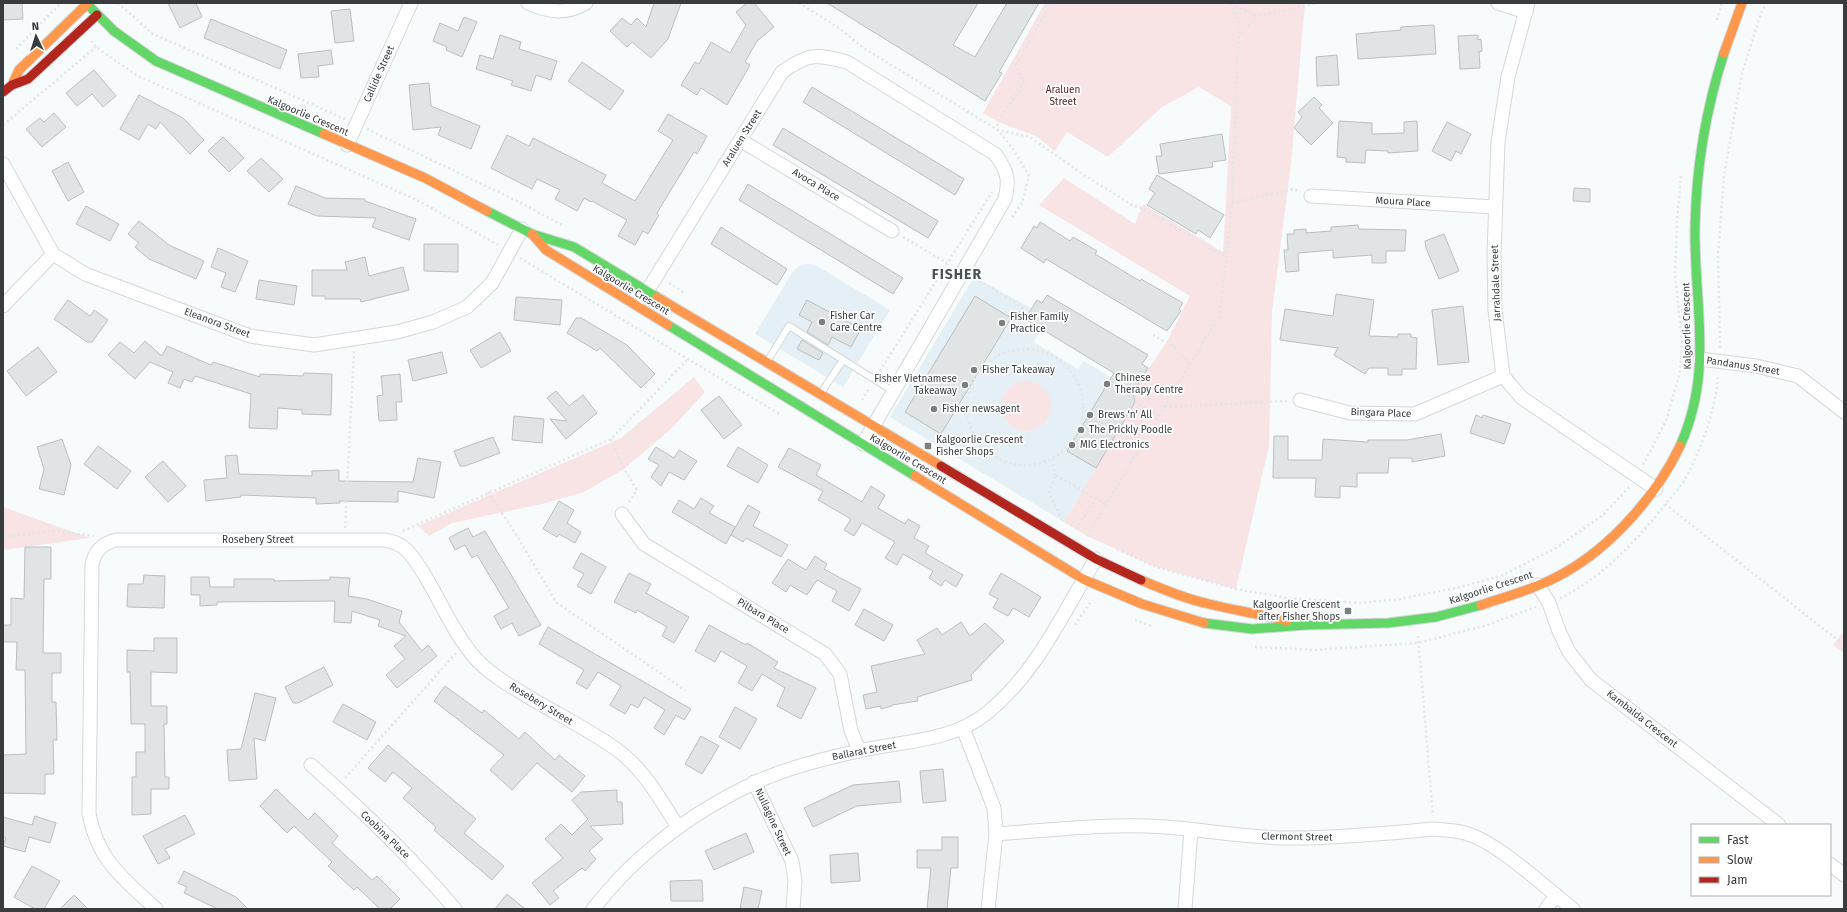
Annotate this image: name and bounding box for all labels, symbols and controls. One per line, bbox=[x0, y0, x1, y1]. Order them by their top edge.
north arrow bbox=[16, 16, 56, 56]
text: N bbox=[31, 20, 39, 33]
street label: Callide Street bbox=[361, 43, 397, 104]
park label: Araluen Street bbox=[1046, 84, 1080, 108]
street label: Kalgoorlie Crescent bbox=[266, 93, 351, 139]
street label: Araluen Street bbox=[720, 107, 764, 168]
street label: Avoca Place bbox=[790, 166, 842, 204]
street label: Moura Place bbox=[1375, 195, 1431, 209]
street label: Jarrahdale Street bbox=[1489, 244, 1503, 321]
street label: Kalgoorlie Crescent bbox=[591, 262, 672, 318]
district label: FISHER bbox=[932, 266, 982, 283]
street label: Kalgoorlie Crescent bbox=[1680, 282, 1694, 370]
street label: Eleanora Street bbox=[182, 305, 252, 341]
place label: Fisher Car Care Centre bbox=[830, 310, 882, 334]
place label: Fisher Family Practice bbox=[1010, 311, 1069, 335]
marker: Fisher Car Care Centre bbox=[817, 317, 827, 327]
marker: Fisher Family Practice bbox=[997, 318, 1007, 328]
street label: Pandanus Street bbox=[1705, 354, 1781, 378]
place label: Fisher Takeaway bbox=[982, 364, 1055, 376]
marker: Fisher Takeaway bbox=[969, 365, 979, 375]
place label: Chinese Therapy Centre bbox=[1115, 372, 1183, 396]
place label: Fisher Vietnamese Takeaway bbox=[874, 373, 957, 397]
marker: Chinese Therapy Centre bbox=[1102, 379, 1112, 389]
marker: Fisher Vietnamese Takeaway bbox=[960, 380, 970, 390]
place label: Fisher newsagent bbox=[942, 403, 1021, 415]
marker: Fisher newsagent bbox=[929, 404, 939, 414]
street label: Bingara Place bbox=[1350, 406, 1412, 420]
place label: Brews ‘n’ All bbox=[1098, 409, 1152, 421]
marker: Brews ‘n’ All bbox=[1085, 410, 1095, 420]
place label: The Prickly Poodle bbox=[1089, 424, 1172, 436]
marker: The Prickly Poodle bbox=[1076, 425, 1086, 435]
street label: Kalgoorlie Crescent bbox=[868, 431, 949, 487]
place label: Kalgoorlie Crescent Fisher Shops bbox=[936, 434, 1024, 458]
place label: MIG Electronics bbox=[1080, 439, 1150, 451]
marker: MIG Electronics bbox=[1067, 440, 1077, 450]
marker: Kalgoorlie Crescent Fisher Shops bbox=[923, 441, 933, 451]
street label: Rosebery Street bbox=[222, 534, 294, 546]
street label: Kalgoorlie Crescent bbox=[1448, 569, 1535, 607]
street label: Pilbara Place bbox=[735, 596, 791, 636]
place label: Kalgoorlie Crescent after Fisher Shops bbox=[1253, 599, 1340, 623]
marker: Kalgoorlie Crescent after Fisher Shops bbox=[1343, 606, 1353, 616]
street label: Rosebery Street bbox=[507, 680, 575, 728]
street label: Kambalda Crescent bbox=[1604, 688, 1680, 751]
street label: Ballarat Street bbox=[831, 739, 897, 763]
street label: Nullagine Street bbox=[752, 786, 794, 858]
street label: Coobina Place bbox=[358, 809, 412, 861]
legend bbox=[1691, 824, 1831, 896]
street label: Clermont Street bbox=[1261, 830, 1333, 844]
text: Fast bbox=[1727, 833, 1749, 847]
text: Slow bbox=[1727, 853, 1753, 867]
text: Jam bbox=[1727, 873, 1747, 887]

